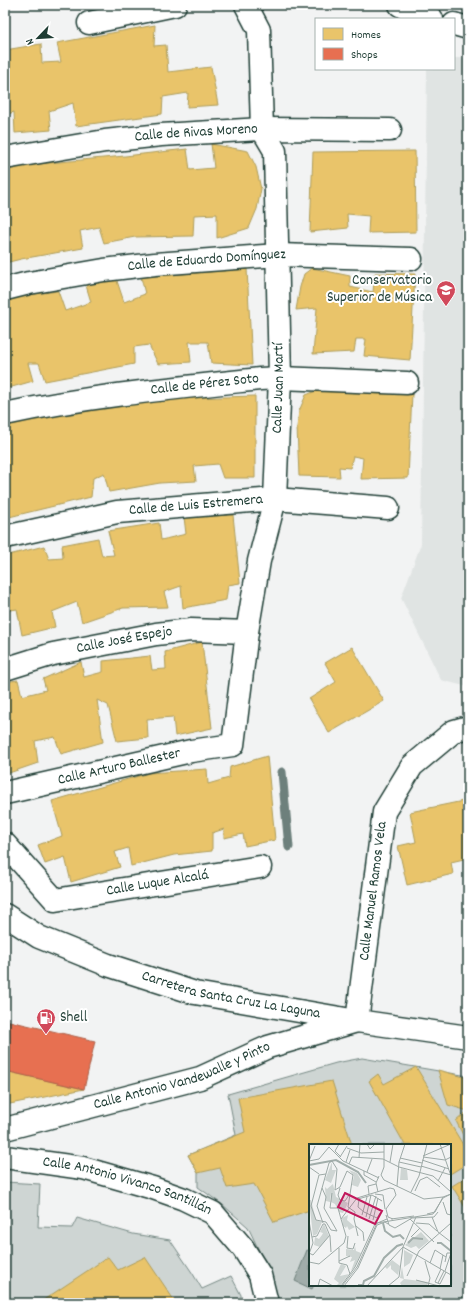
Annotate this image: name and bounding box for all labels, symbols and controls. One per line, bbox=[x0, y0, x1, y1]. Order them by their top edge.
north arrow bbox=[18, 18, 58, 58]
legend bbox=[315, 18, 455, 70]
text: Homes bbox=[351, 27, 381, 44]
text: N bbox=[22, 35, 39, 47]
text: Shops bbox=[351, 47, 378, 64]
street label: Calle de Rivas Moreno bbox=[134, 118, 259, 149]
street label: Calle de Eduardo Domínguez bbox=[126, 244, 286, 278]
place label: Conservatorio Superior de Música bbox=[327, 270, 433, 309]
school or university icon: Conservatorio Superior de Música bbox=[435, 279, 457, 307]
street label: Calle Juan Martí bbox=[267, 341, 291, 434]
street label: Calle de Pérez Soto bbox=[149, 368, 260, 402]
street label: Calle de Luis Estremera bbox=[128, 489, 265, 522]
street label: Calle José Espejo bbox=[74, 621, 174, 660]
street label: Calle Arturo Ballester bbox=[56, 743, 183, 792]
street label: Calle Manuel Ramos Vela bbox=[354, 819, 394, 962]
street label: Calle Luque Alcalá bbox=[105, 864, 211, 903]
street label: Carretera Santa Cruz La Laguna bbox=[139, 965, 323, 1026]
fuel station icon: Shell bbox=[35, 1007, 57, 1035]
place label: Shell bbox=[60, 1007, 88, 1029]
street label: Calle Antonio Vandewalle y Pinto bbox=[91, 1036, 274, 1116]
inset map bbox=[309, 1144, 451, 1286]
street label: Calle Antonio Vivanco Santillán bbox=[41, 1151, 215, 1222]

